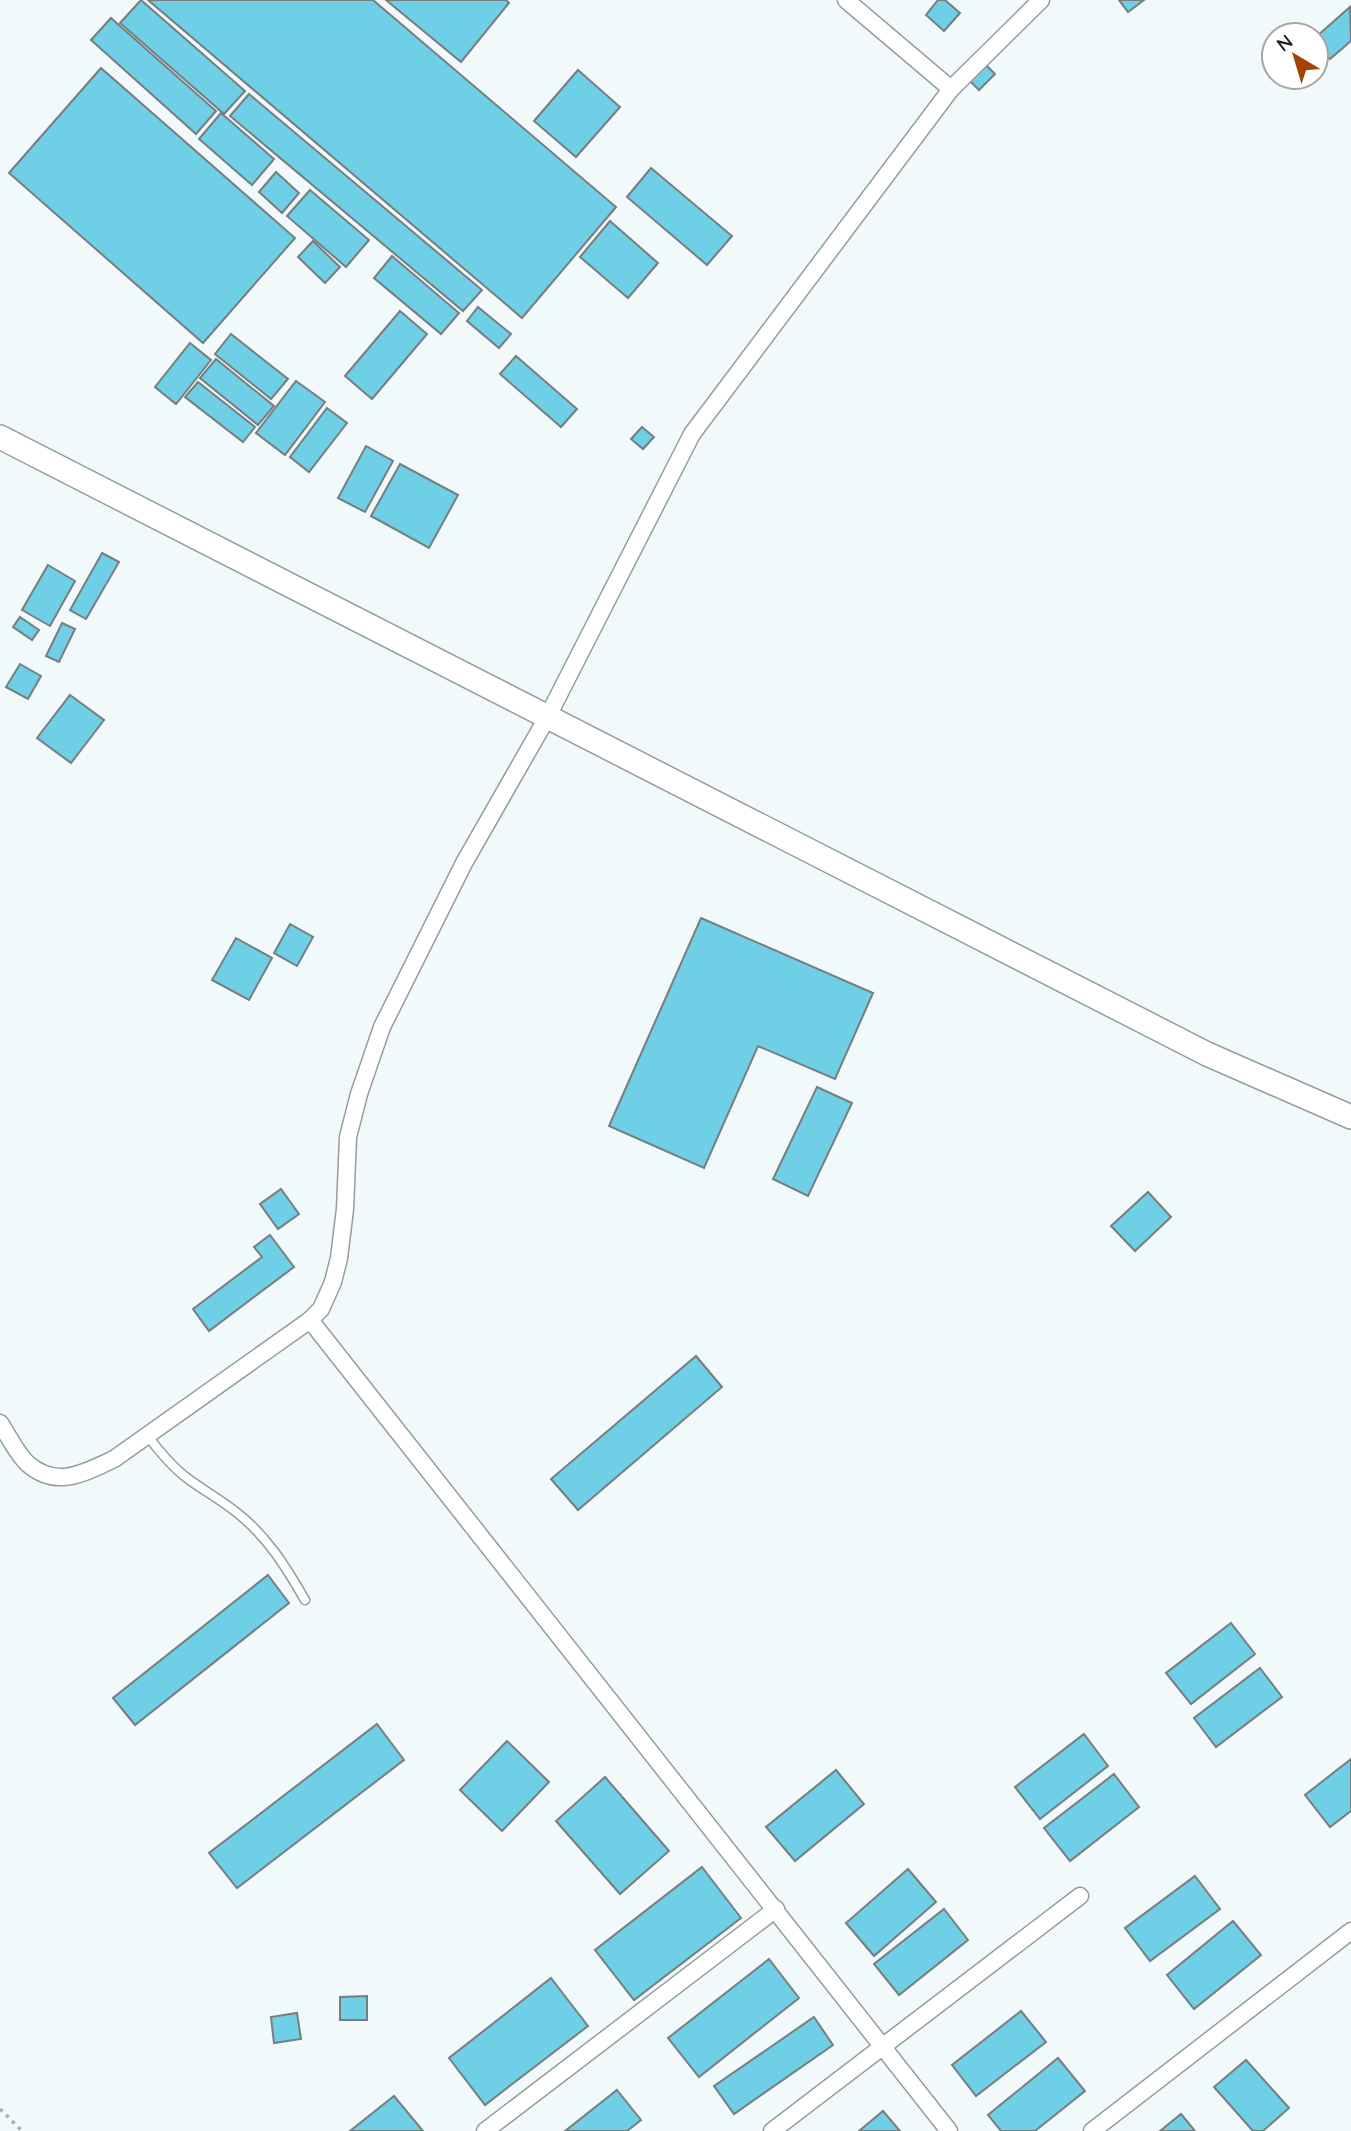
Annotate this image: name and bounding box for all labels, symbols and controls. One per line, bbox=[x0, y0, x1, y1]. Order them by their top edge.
north arrow bbox=[1260, 21, 1330, 91]
text: N bbox=[1272, 29, 1297, 56]

